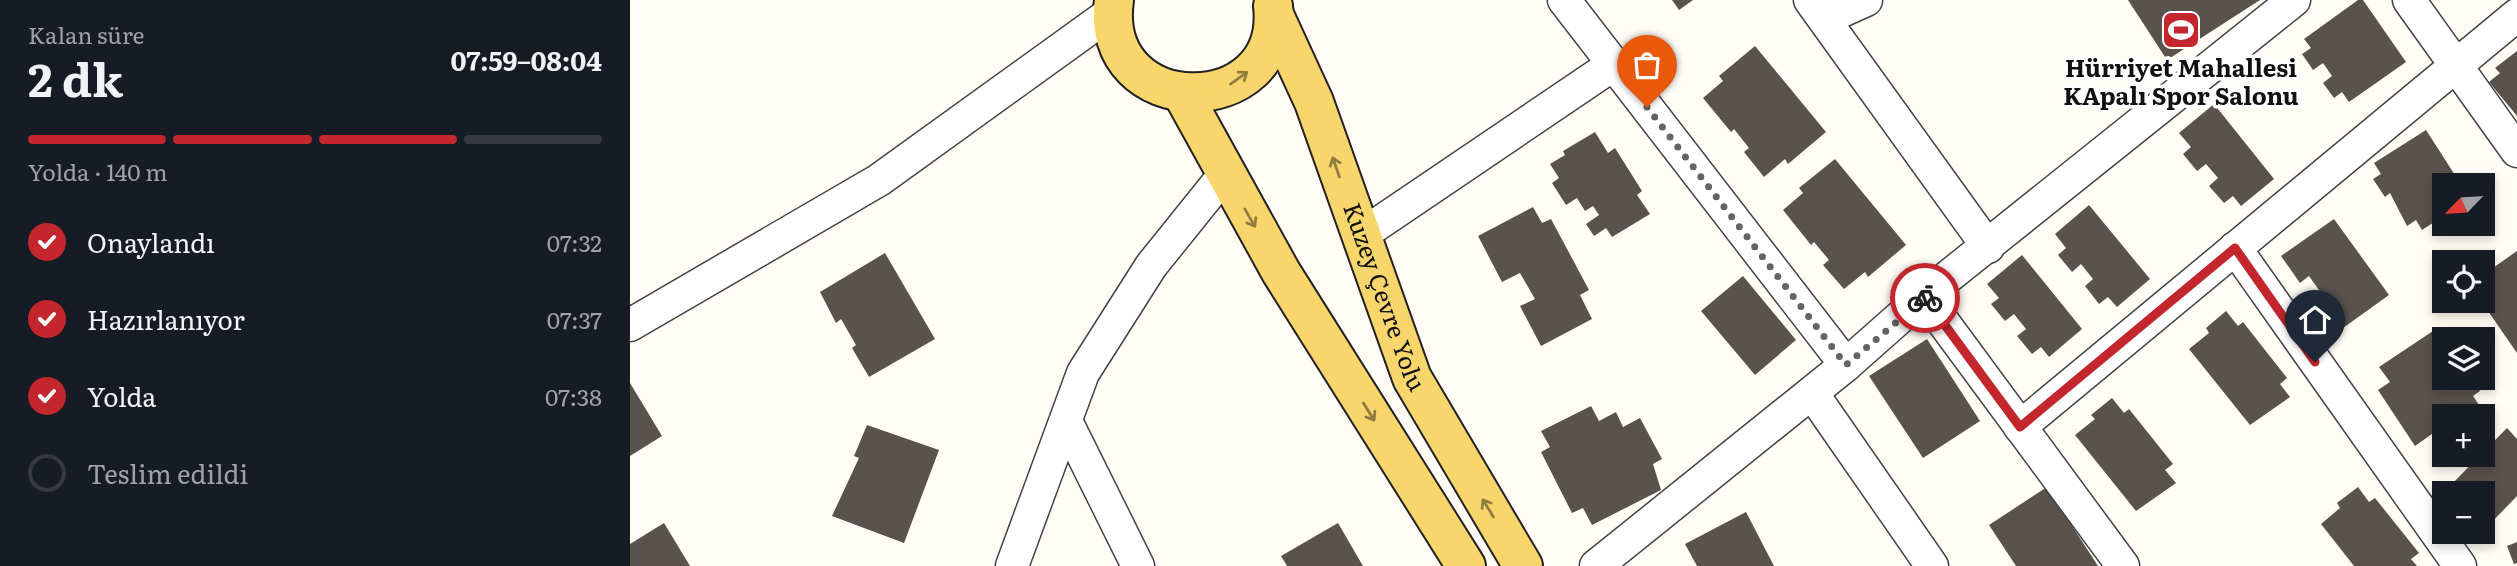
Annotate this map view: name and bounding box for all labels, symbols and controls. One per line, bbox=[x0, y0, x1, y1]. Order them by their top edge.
sports icon: Hürriyet Mahallesi KApalı Spor Salonu bbox=[2160, 9, 2202, 51]
text: Kalan süre bbox=[28, 17, 145, 51]
pin bbox=[1617, 35, 1677, 107]
text: 07:59–08:04 bbox=[450, 40, 602, 79]
text: 2 dk bbox=[28, 43, 123, 111]
icon: bag bbox=[1628, 46, 1666, 84]
place label: Hürriyet Mahallesi KApalı Spor Salonu bbox=[2063, 49, 2299, 112]
one-way arrow bbox=[1230, 71, 1248, 86]
text: Yolda · 140 m bbox=[28, 154, 168, 188]
one-way arrow bbox=[1329, 157, 1341, 179]
north arrow bbox=[2432, 173, 2496, 236]
map controls bbox=[2432, 173, 2495, 544]
street label: Kuzey Çevre Yolu bbox=[1336, 197, 1436, 397]
one-way arrow bbox=[1243, 207, 1257, 227]
text: Onaylandı bbox=[87, 222, 215, 261]
icon: check bbox=[28, 223, 66, 261]
text: 07:32 bbox=[547, 225, 602, 259]
button: locate bbox=[2432, 250, 2495, 313]
courier bbox=[1890, 263, 1960, 333]
icon: bike bbox=[1906, 279, 1944, 317]
pin bbox=[2285, 290, 2345, 362]
text: Hazırlanıyor bbox=[87, 299, 245, 338]
icon: check bbox=[28, 300, 66, 338]
icon: home bbox=[2296, 301, 2334, 339]
text: 07:37 bbox=[547, 302, 602, 336]
button: layers bbox=[2432, 327, 2495, 390]
text: Yolda bbox=[87, 376, 156, 415]
icon: check bbox=[28, 377, 66, 415]
text: 07:38 bbox=[545, 379, 602, 413]
one-way arrow bbox=[1362, 401, 1376, 421]
button: + bbox=[2432, 404, 2495, 467]
text: Teslim edildi bbox=[87, 453, 248, 492]
button: − bbox=[2432, 481, 2495, 544]
one-way arrow bbox=[1481, 498, 1495, 518]

